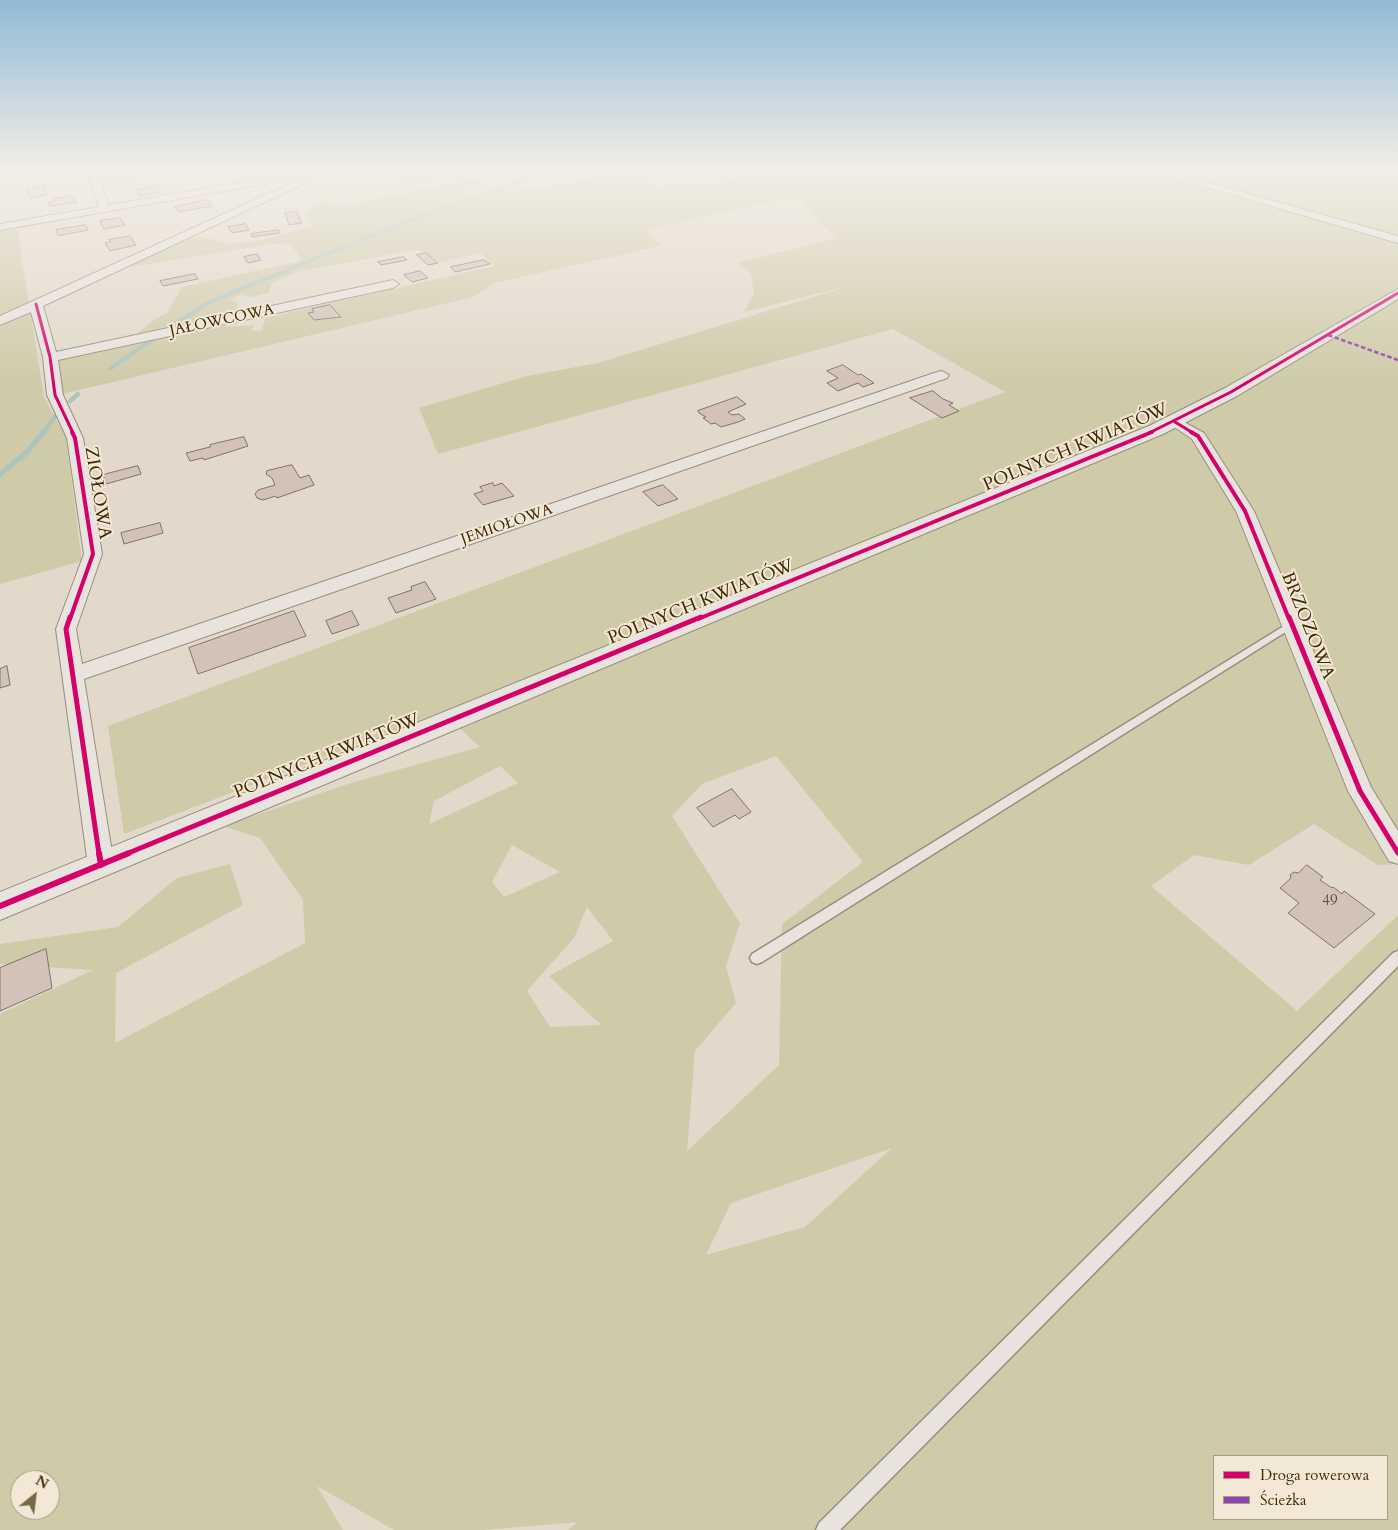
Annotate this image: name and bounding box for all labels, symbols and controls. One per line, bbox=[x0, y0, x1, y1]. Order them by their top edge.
street label: JAŁOWCOWA bbox=[168, 301, 276, 341]
street label: POLNYCH KWIATÓW bbox=[980, 399, 1172, 497]
street label: ZIOŁOWA bbox=[79, 445, 115, 541]
street label: JEMIOŁOWA bbox=[459, 501, 555, 549]
street label: POLNYCH KWIATÓW bbox=[605, 556, 797, 650]
street label: BRZOZOWA bbox=[1276, 569, 1338, 683]
street label: POLNYCH KWIATÓW bbox=[231, 710, 423, 804]
house number: 49 bbox=[1322, 893, 1338, 911]
legend bbox=[1213, 1455, 1388, 1520]
text: Droga rowerowa bbox=[1260, 1465, 1369, 1485]
north arrow bbox=[10, 1470, 60, 1520]
text: N bbox=[32, 1471, 52, 1494]
text: Ścieżka bbox=[1260, 1490, 1307, 1510]

